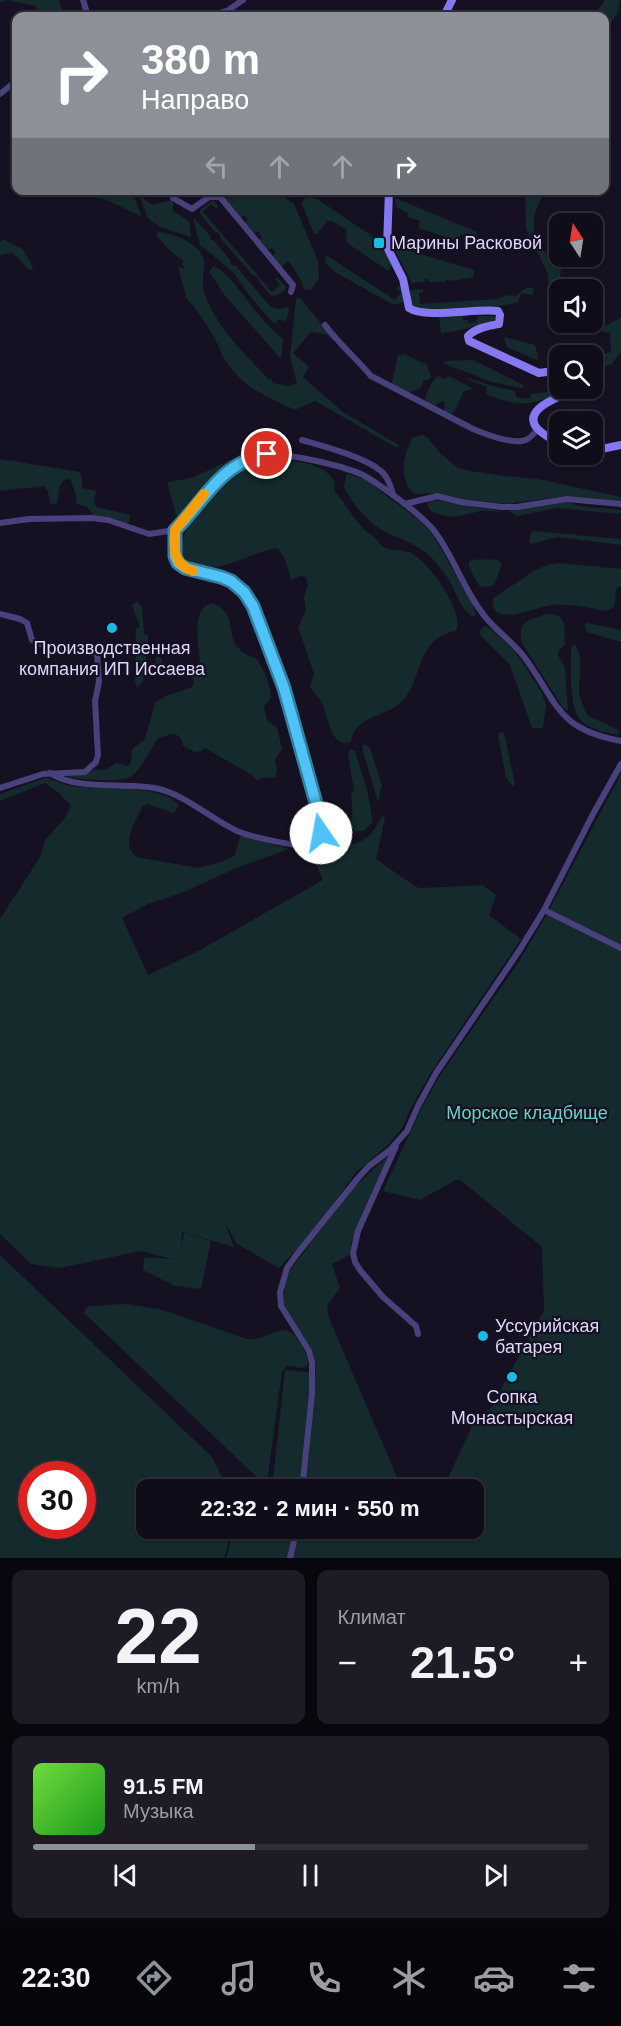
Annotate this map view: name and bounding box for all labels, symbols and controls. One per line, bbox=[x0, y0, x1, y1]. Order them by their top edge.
icon: right bbox=[42, 36, 120, 114]
text: 380 m bbox=[141, 36, 260, 83]
text: Направо bbox=[141, 85, 249, 115]
icon: left bbox=[200, 150, 233, 183]
icon: ahead bbox=[263, 150, 296, 183]
icon: ahead bbox=[326, 150, 359, 183]
icon: right bbox=[389, 150, 422, 183]
north arrow bbox=[549, 213, 603, 267]
map controls bbox=[549, 213, 603, 465]
place label: Марины Расковой bbox=[391, 233, 542, 253]
marker: Марины Расковой bbox=[372, 236, 386, 250]
button: sound bbox=[549, 279, 603, 333]
button: search bbox=[549, 345, 603, 399]
button: layers bbox=[549, 411, 603, 465]
pin bbox=[241, 428, 292, 479]
icon: arrive bbox=[250, 437, 283, 470]
marker: Производственная компания ИП Иссаева bbox=[105, 621, 119, 635]
place label: Производственная компания ИП Иссаева bbox=[19, 638, 206, 679]
position arrow bbox=[289, 801, 353, 865]
park label: Морское кладбище bbox=[446, 1103, 608, 1123]
place label: Уссурийская батарея bbox=[495, 1316, 599, 1357]
marker: Уссурийская батарея bbox=[476, 1329, 490, 1343]
marker: Сопка Монастырская bbox=[505, 1370, 519, 1384]
place label: Сопка Монастырская bbox=[451, 1387, 573, 1428]
speed limit sign: 30 bbox=[18, 1461, 96, 1539]
text: 22:32 · 2 мин · 550 m bbox=[200, 1496, 420, 1521]
text: 22 bbox=[115, 1592, 202, 1680]
text: Климат bbox=[338, 1606, 406, 1628]
text: 21.5° bbox=[410, 1637, 516, 1688]
text: − bbox=[338, 1644, 357, 1681]
text: + bbox=[569, 1644, 588, 1681]
text: km/h bbox=[137, 1675, 180, 1697]
text: 91.5 FM bbox=[123, 1774, 204, 1799]
text: Музыка bbox=[123, 1800, 194, 1822]
icon: previous bbox=[109, 1859, 142, 1892]
icon: pause bbox=[294, 1859, 327, 1892]
icon: next bbox=[479, 1859, 512, 1892]
icon: directions bbox=[133, 1957, 175, 1999]
icon: music bbox=[218, 1957, 260, 1999]
icon: phone bbox=[303, 1957, 345, 1999]
icon: climate bbox=[388, 1957, 430, 1999]
icon: car bbox=[473, 1957, 515, 1999]
icon: filters bbox=[558, 1957, 600, 1999]
text: 22:30 bbox=[21, 1963, 90, 1993]

